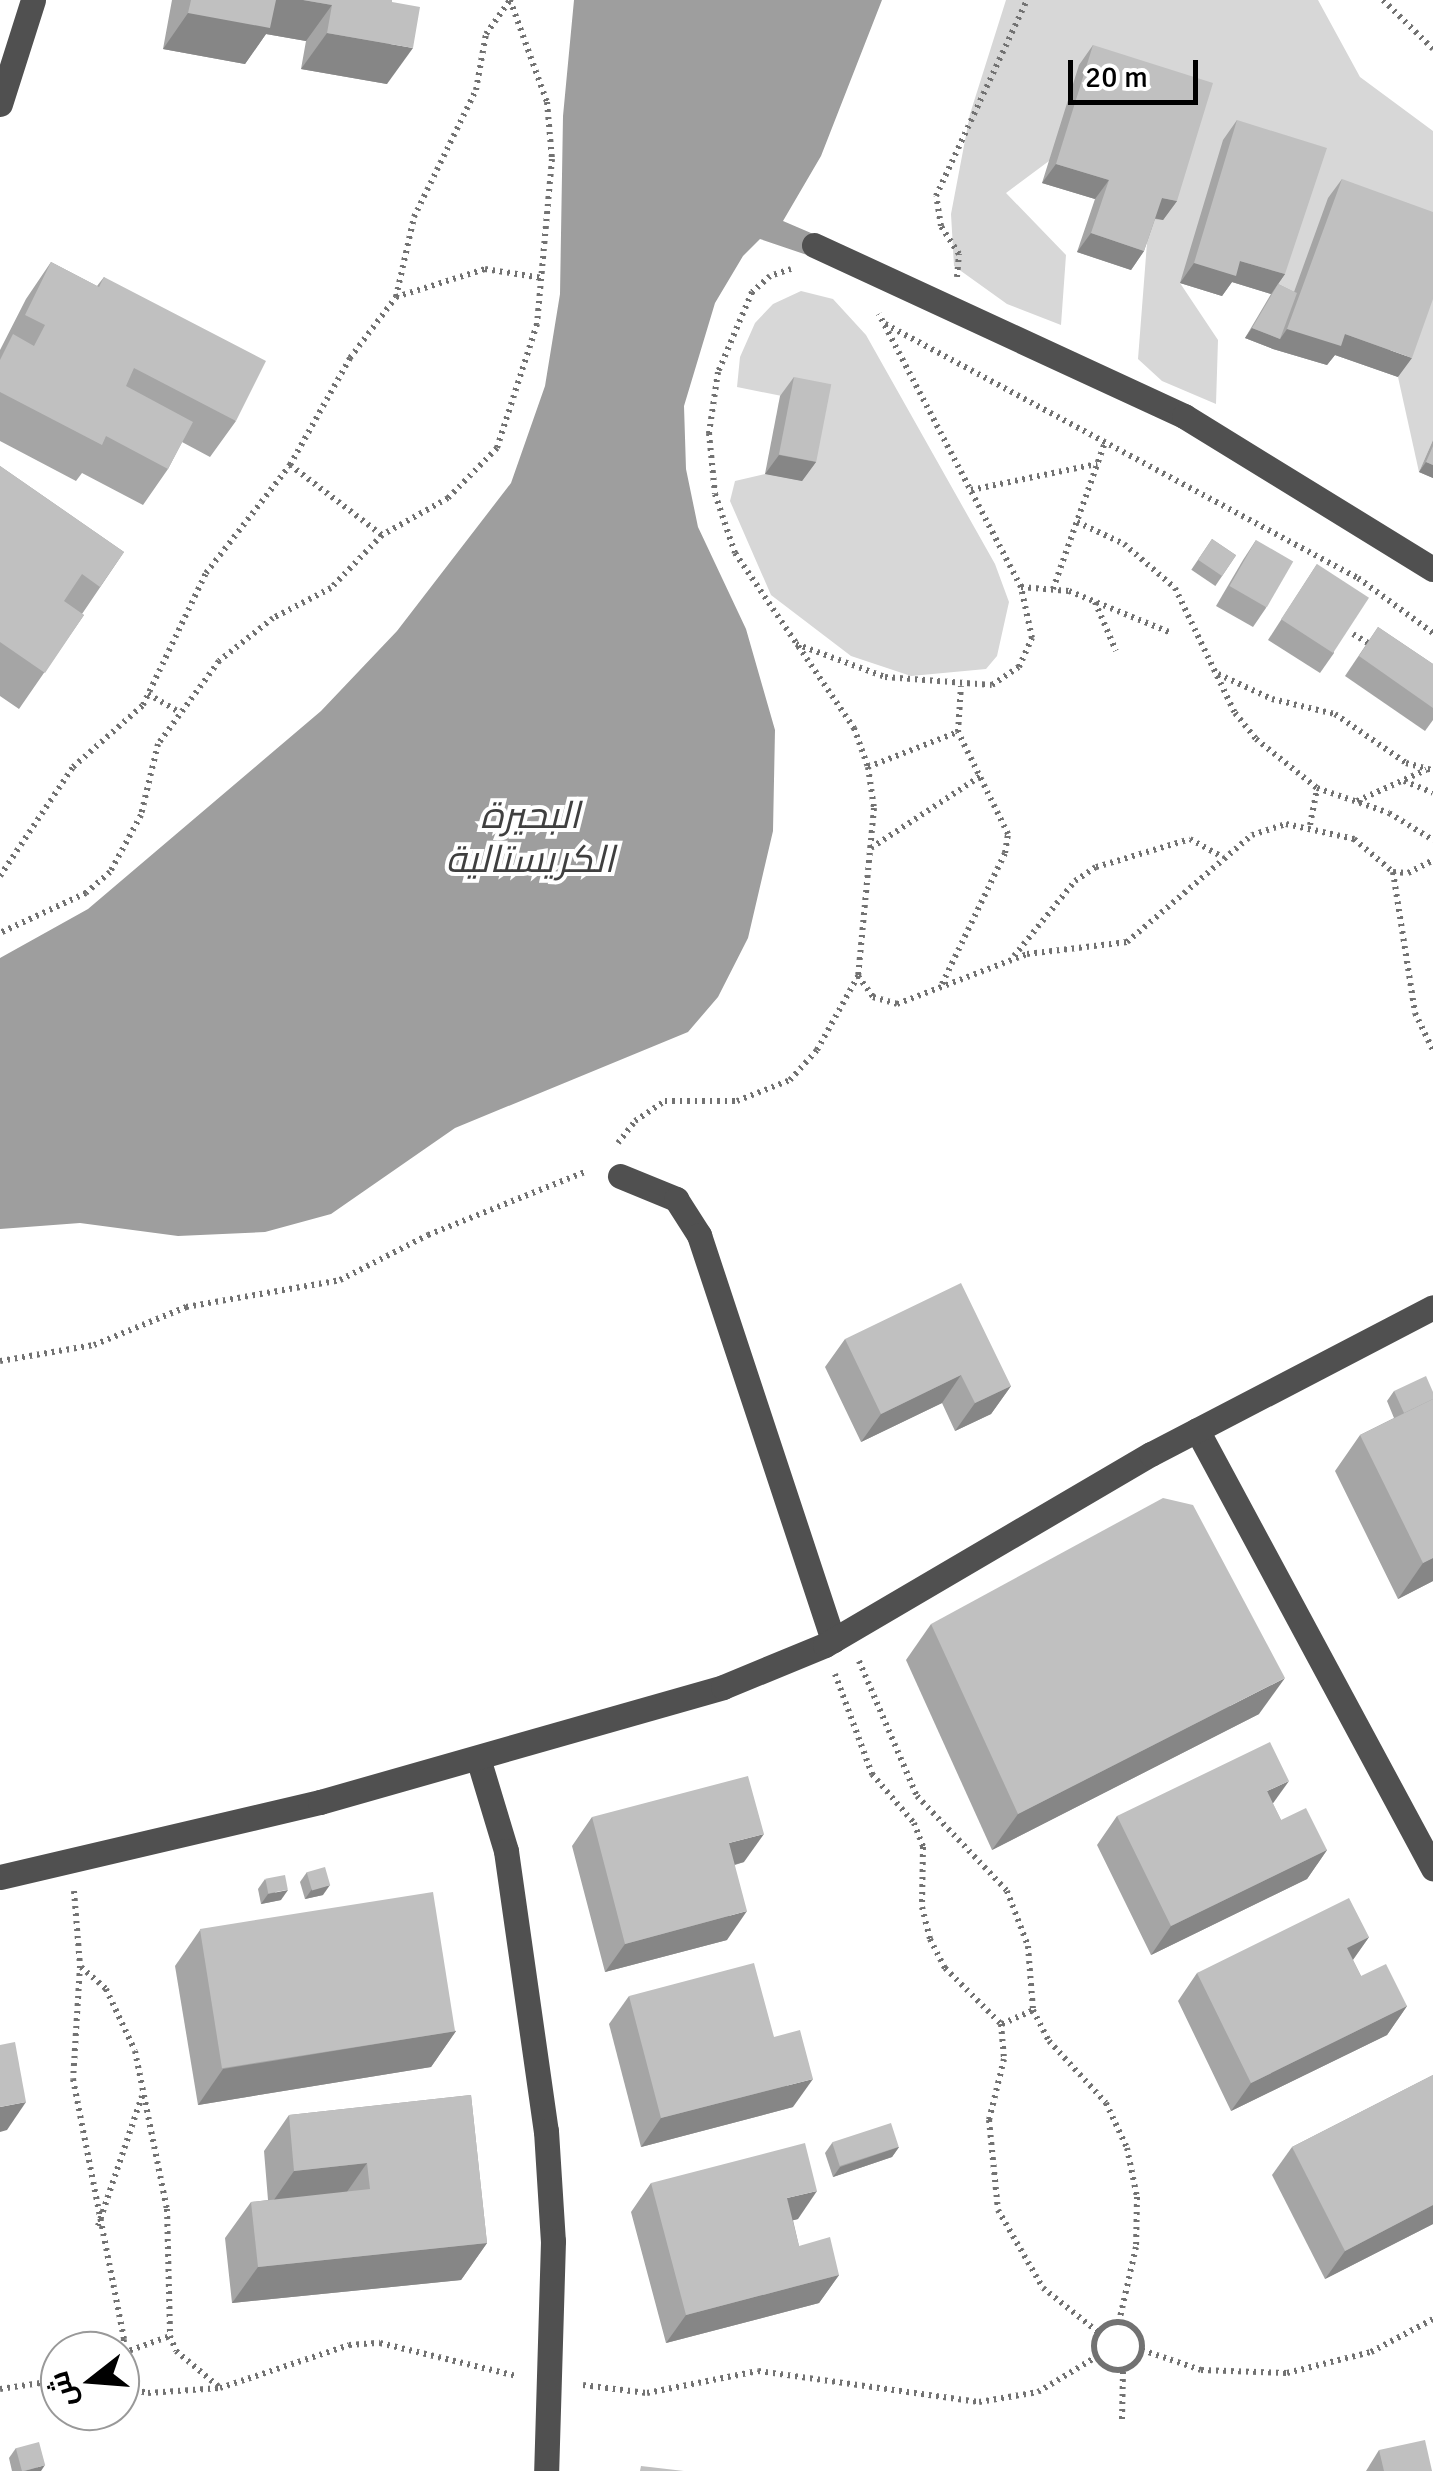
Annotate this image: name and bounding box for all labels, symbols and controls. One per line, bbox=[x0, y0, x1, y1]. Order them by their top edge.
scale bar bbox=[1073, 40, 1203, 102]
text: 20 m bbox=[1085, 59, 1148, 96]
water label: البحيرة الكريستالية bbox=[446, 793, 614, 882]
north arrow bbox=[40, 2331, 140, 2431]
text: ش bbox=[42, 2367, 85, 2411]

